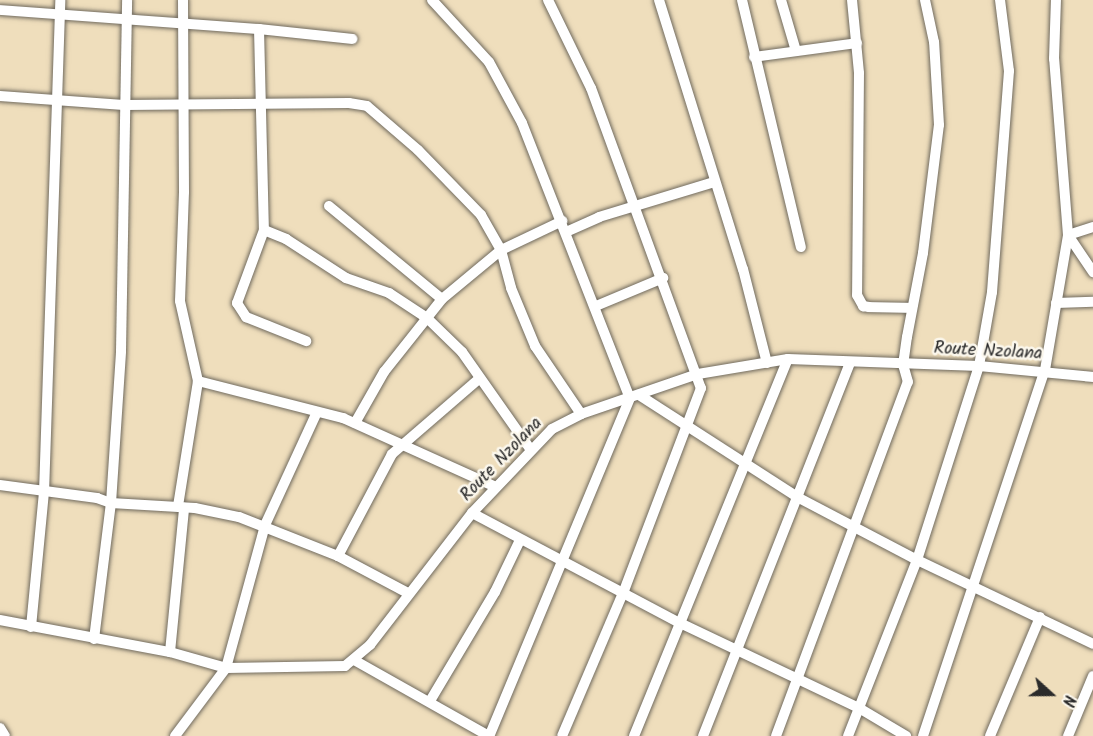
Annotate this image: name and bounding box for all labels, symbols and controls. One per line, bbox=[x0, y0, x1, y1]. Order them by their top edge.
street label: Route Nzolana bbox=[933, 338, 1043, 366]
street label: Route Nzolana bbox=[456, 413, 548, 507]
north arrow bbox=[1021, 664, 1081, 724]
text: N bbox=[1055, 691, 1082, 710]

